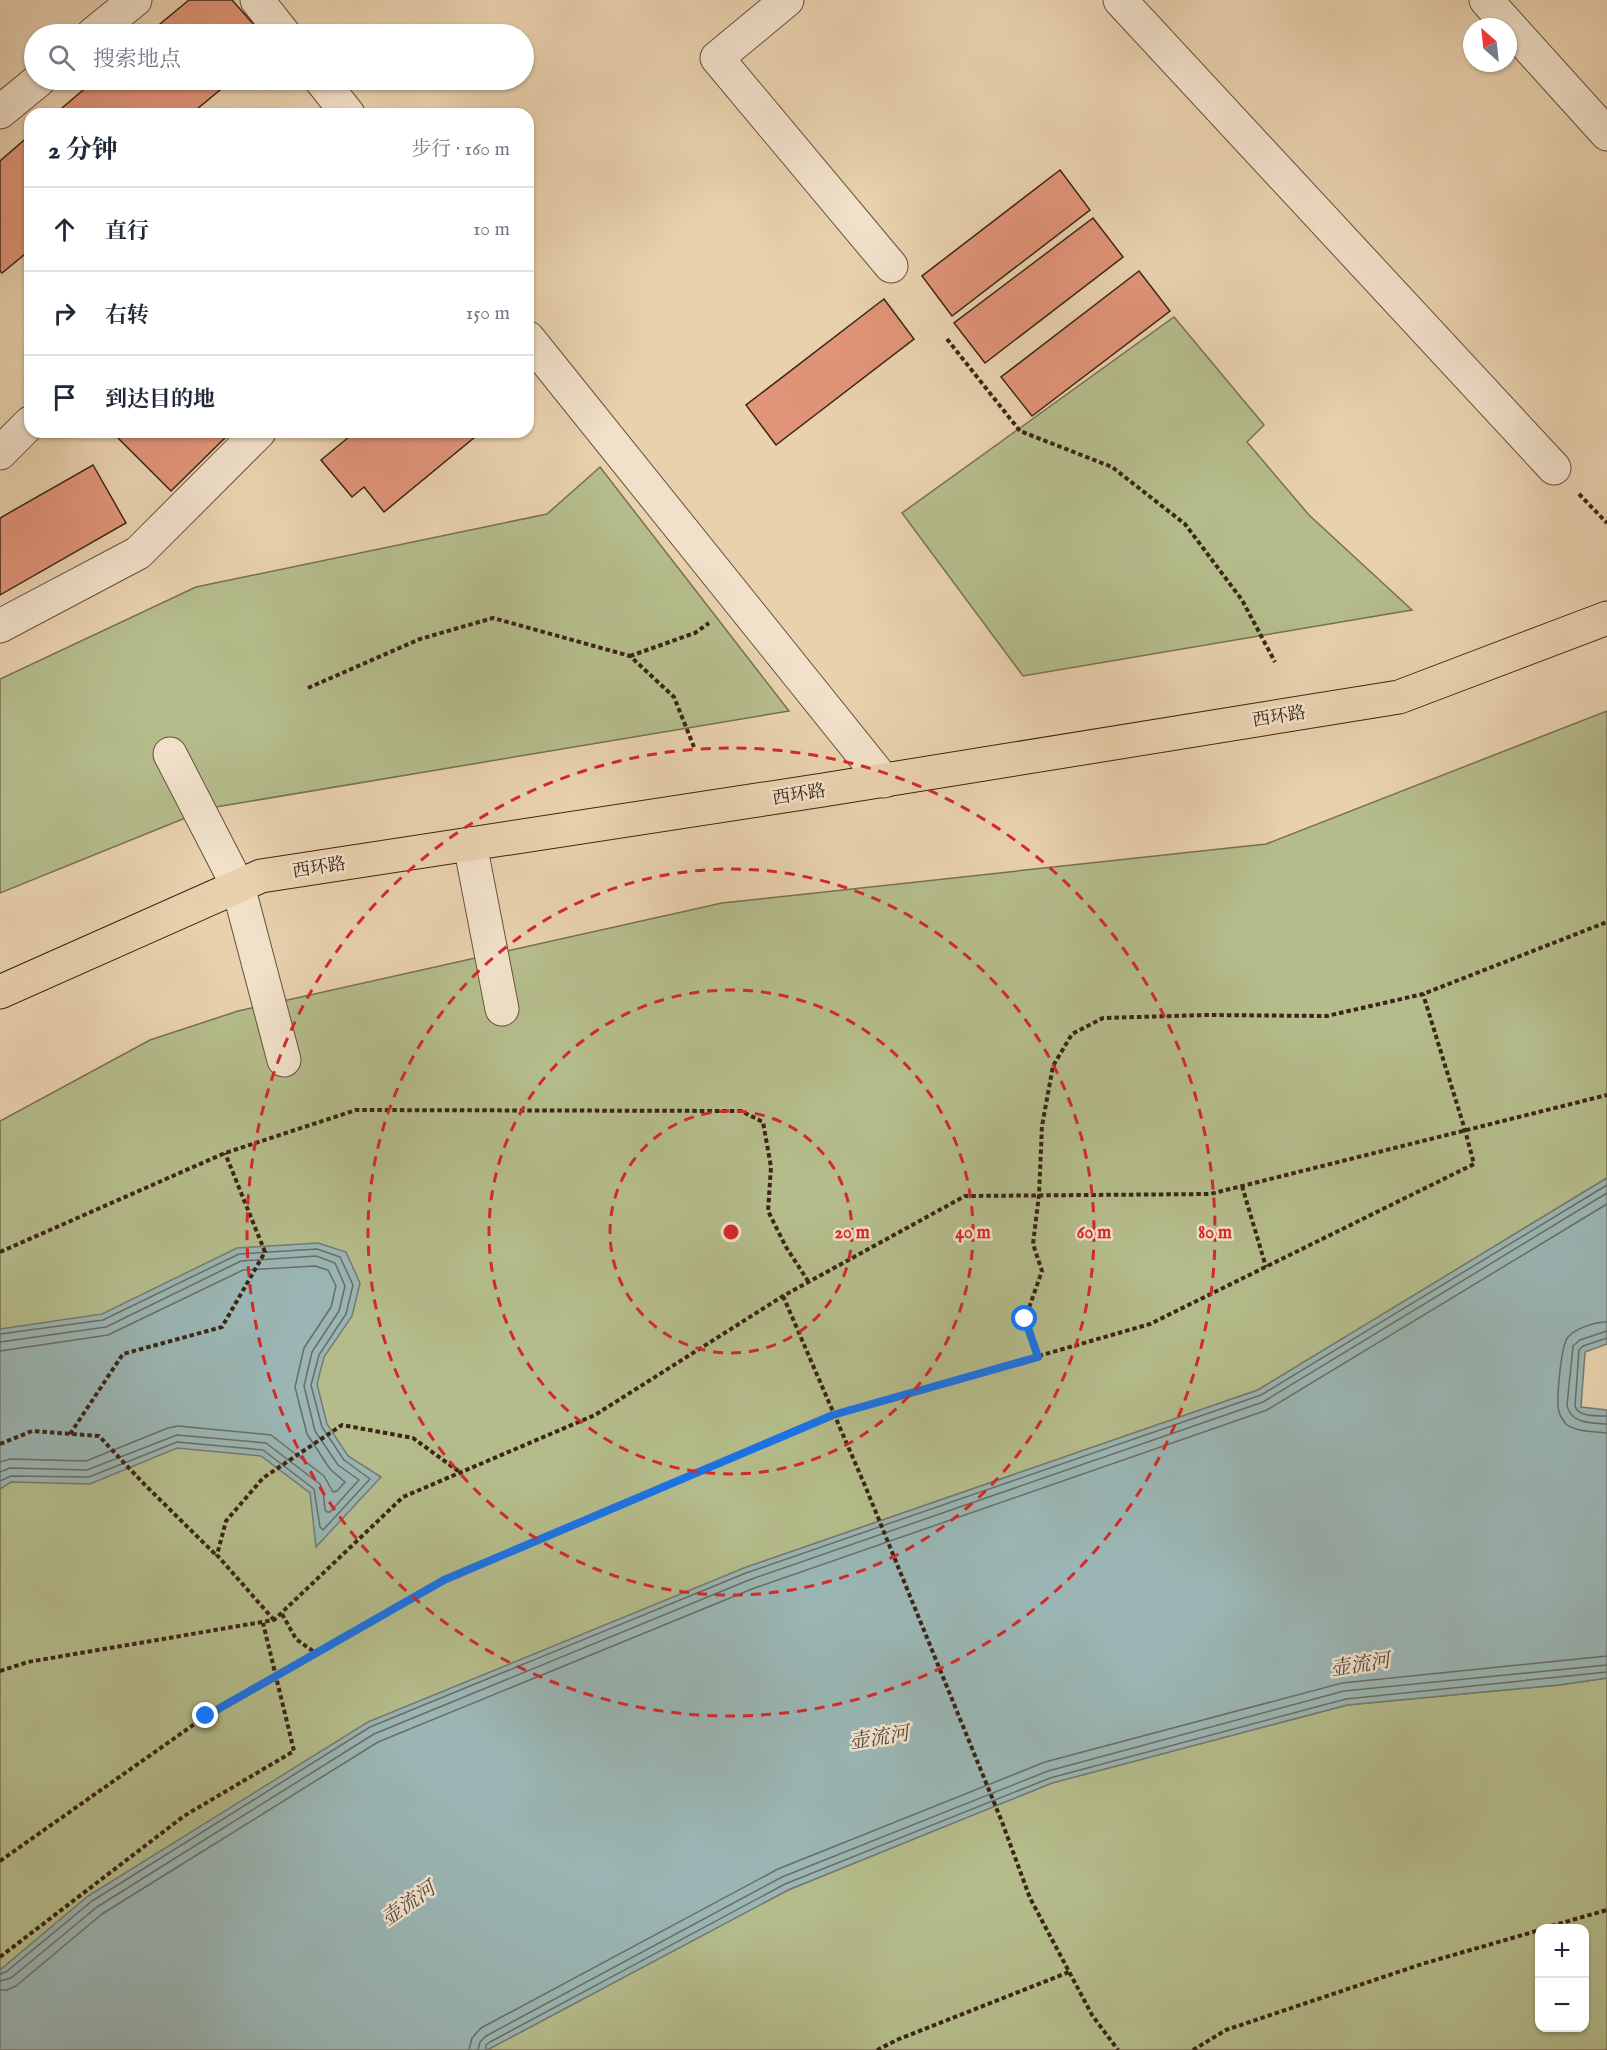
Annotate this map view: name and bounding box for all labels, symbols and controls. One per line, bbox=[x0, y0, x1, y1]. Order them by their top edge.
north arrow bbox=[1463, 18, 1517, 72]
search box bbox=[24, 24, 534, 90]
icon: search bbox=[45, 41, 78, 74]
text: 搜索地点 bbox=[93, 46, 181, 74]
text: 2 分钟 bbox=[48, 134, 118, 167]
text: 步行 · 160 m bbox=[411, 137, 510, 162]
icon: ahead bbox=[48, 213, 81, 246]
text: 10 m bbox=[473, 217, 510, 242]
text: 直行 bbox=[105, 218, 149, 246]
icon: right bbox=[48, 297, 81, 330]
text: 150 m bbox=[466, 301, 510, 326]
text: 右转 bbox=[105, 302, 149, 330]
icon: arrive bbox=[48, 381, 81, 414]
text: 到达目的地 bbox=[105, 386, 215, 414]
street label: 西环路 bbox=[1251, 702, 1308, 733]
street label: 西环路 bbox=[771, 780, 828, 811]
street label: 西环路 bbox=[291, 853, 348, 884]
centre of rings bbox=[721, 1222, 741, 1242]
text: 20 m bbox=[834, 1222, 870, 1245]
text: 40 m bbox=[955, 1222, 991, 1245]
text: 60 m bbox=[1077, 1222, 1111, 1245]
text: 80 m bbox=[1198, 1222, 1232, 1245]
route start bbox=[1011, 1305, 1037, 1331]
water label: 壶流河 bbox=[1329, 1648, 1395, 1683]
route end bbox=[192, 1702, 218, 1728]
water label: 壶流河 bbox=[848, 1721, 914, 1756]
water label: 壶流河 bbox=[377, 1875, 443, 1932]
map controls bbox=[1535, 1924, 1589, 2032]
button: + bbox=[1535, 1924, 1589, 1978]
button: − bbox=[1535, 1978, 1589, 2032]

